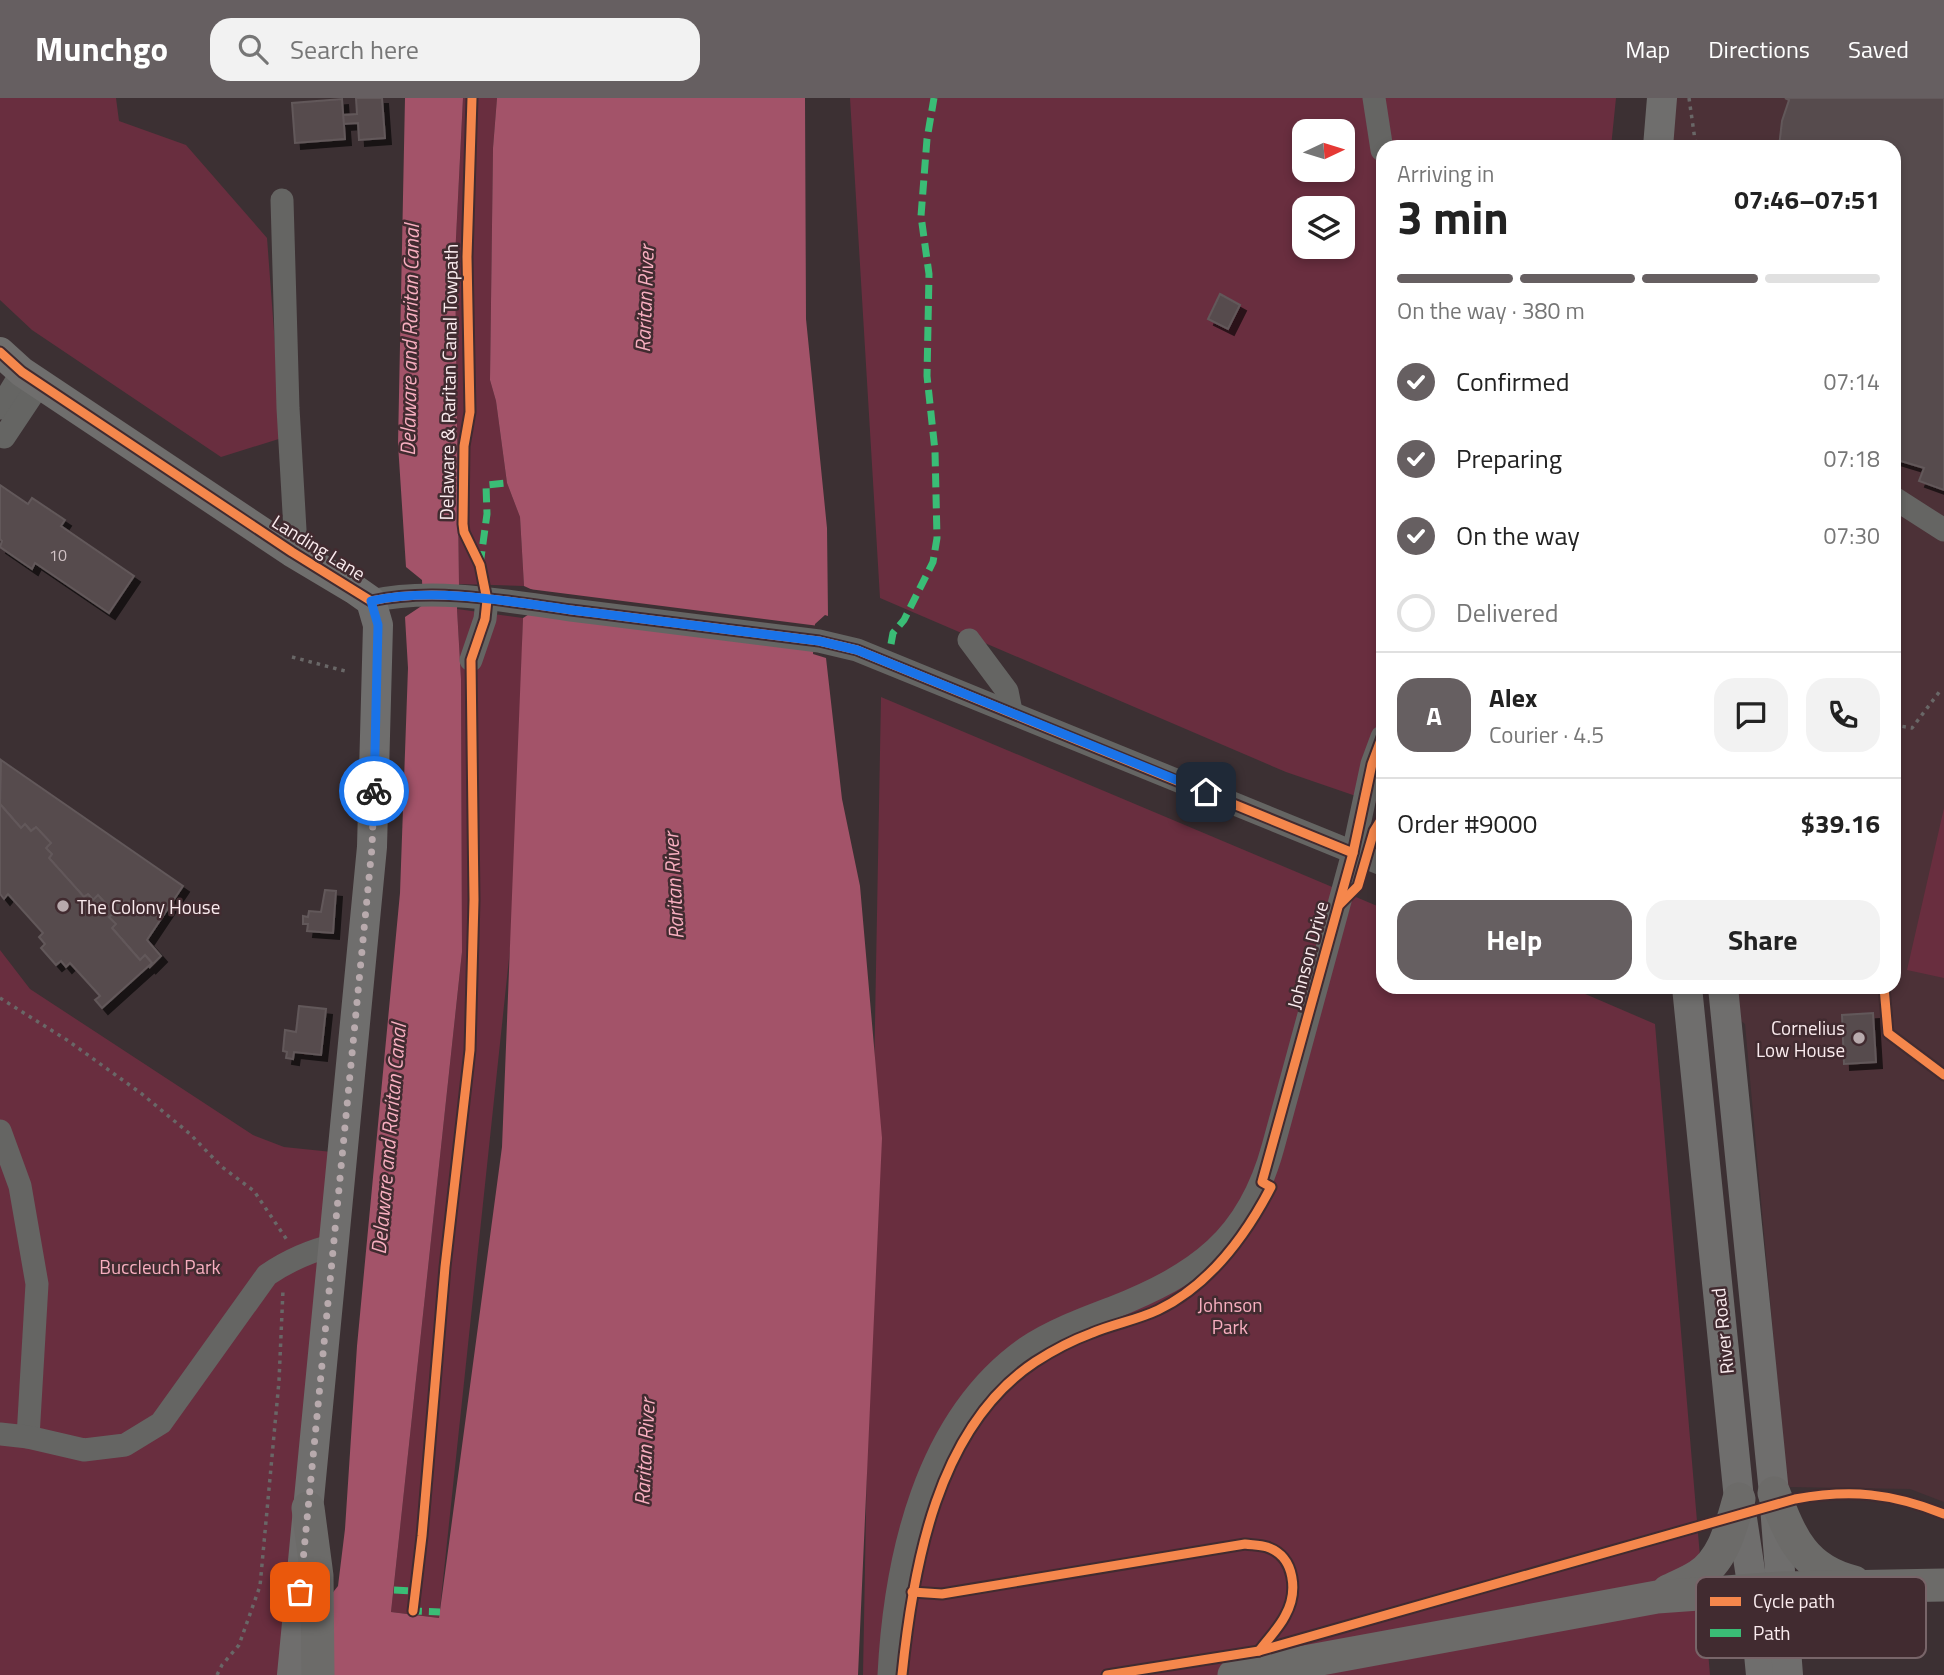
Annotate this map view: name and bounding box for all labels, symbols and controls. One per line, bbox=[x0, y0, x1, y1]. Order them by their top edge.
search box bbox=[210, 18, 700, 81]
text: Munchgo bbox=[35, 24, 168, 74]
icon: search bbox=[234, 30, 272, 68]
text: Search here bbox=[290, 30, 419, 69]
text: Map bbox=[1625, 31, 1670, 67]
text: Directions bbox=[1708, 31, 1810, 67]
text: Saved bbox=[1848, 31, 1909, 67]
north arrow bbox=[1292, 119, 1354, 182]
map controls bbox=[1292, 119, 1355, 259]
text: Arriving in bbox=[1397, 156, 1494, 191]
text: 07:46–07:51 bbox=[1734, 180, 1880, 219]
text: 3 min bbox=[1397, 182, 1509, 252]
button: layers bbox=[1292, 196, 1355, 259]
water label: Delaware and Raritan Canal bbox=[391, 221, 427, 456]
street label: Delaware & Raritan Canal Towpath bbox=[431, 243, 465, 521]
water label: Raritan River bbox=[626, 243, 662, 353]
text: On the way · 380 m bbox=[1397, 293, 1585, 328]
text: Confirmed bbox=[1456, 362, 1570, 401]
icon: check bbox=[1397, 363, 1435, 401]
text: 07:14 bbox=[1823, 364, 1880, 399]
text: Preparing bbox=[1456, 439, 1562, 478]
icon: check bbox=[1397, 440, 1435, 478]
text: 07:18 bbox=[1823, 441, 1880, 476]
street label: Landing Lane bbox=[267, 507, 371, 587]
text: On the way bbox=[1456, 516, 1580, 555]
icon: check bbox=[1397, 517, 1435, 555]
text: 07:30 bbox=[1823, 518, 1880, 553]
house number: 10 bbox=[49, 543, 67, 567]
text: Delivered bbox=[1456, 593, 1559, 632]
text: Alex bbox=[1489, 678, 1537, 717]
button: chat bbox=[1714, 678, 1788, 752]
button: phone bbox=[1806, 678, 1880, 752]
text: A bbox=[1426, 696, 1442, 735]
text: Courier · 4.5 bbox=[1489, 717, 1604, 752]
courier bbox=[339, 756, 409, 826]
pin bbox=[1176, 762, 1236, 822]
icon: bike bbox=[355, 772, 393, 810]
icon: home bbox=[1187, 773, 1225, 811]
text: Order #9000 bbox=[1397, 804, 1537, 843]
text: $39.16 bbox=[1801, 804, 1880, 843]
water label: Raritan River bbox=[654, 829, 692, 940]
place label: The Colony House bbox=[77, 892, 220, 921]
marker: The Colony House bbox=[55, 898, 71, 914]
street label: Johnson Drive bbox=[1279, 898, 1335, 1012]
button: Help bbox=[1397, 900, 1632, 980]
button: Share bbox=[1646, 900, 1880, 980]
place label: Cornelius Low House bbox=[1756, 1013, 1845, 1064]
water label: Delaware and Raritan Canal bbox=[362, 1020, 414, 1256]
marker: Cornelius Low House bbox=[1851, 1030, 1867, 1046]
park label: Buccleuch Park bbox=[99, 1252, 221, 1281]
street label: River Road bbox=[1703, 1287, 1741, 1375]
park label: Johnson Park bbox=[1198, 1290, 1262, 1341]
water label: Raritan River bbox=[625, 1395, 663, 1506]
pin bbox=[270, 1562, 330, 1622]
icon: bag bbox=[281, 1573, 319, 1611]
legend bbox=[1696, 1577, 1926, 1658]
text: Cycle path bbox=[1753, 1586, 1835, 1615]
text: Path bbox=[1753, 1618, 1791, 1647]

